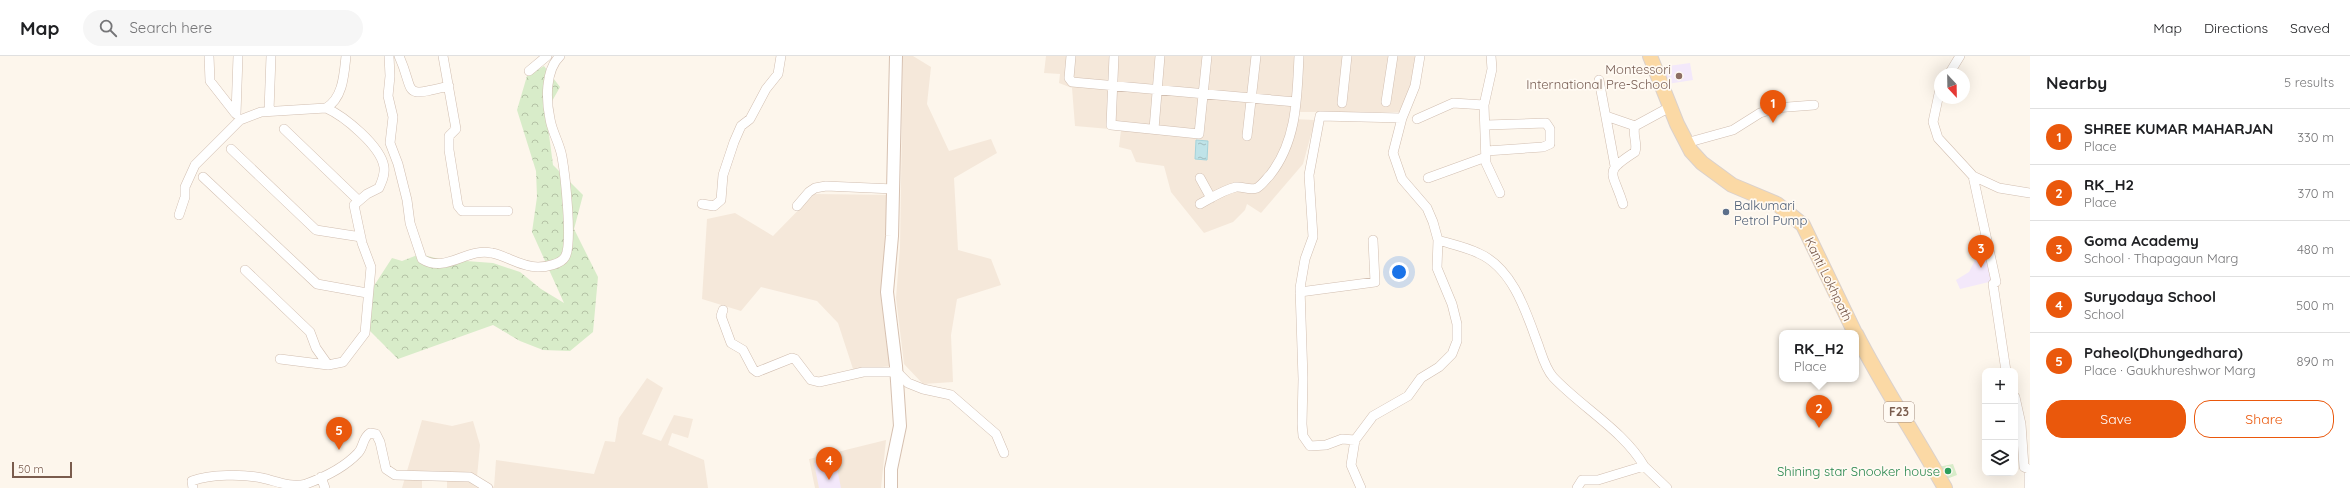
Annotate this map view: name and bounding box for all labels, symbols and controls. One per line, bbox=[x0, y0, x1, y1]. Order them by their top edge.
search box bbox=[83, 10, 363, 46]
text: Map bbox=[20, 16, 59, 40]
icon: search bbox=[97, 17, 119, 39]
text: Search here bbox=[129, 18, 212, 37]
text: Map bbox=[2153, 19, 2182, 37]
text: Directions bbox=[2204, 19, 2268, 37]
text: Saved bbox=[2290, 19, 2330, 37]
place label: Montessori International Pre-School bbox=[1526, 61, 1671, 92]
north arrow bbox=[1934, 68, 1970, 104]
marker: Montessori International Pre-School bbox=[1674, 71, 1684, 81]
text: Nearby bbox=[2046, 72, 2107, 93]
text: 5 results bbox=[2284, 74, 2334, 90]
pin: 1 bbox=[1760, 90, 1786, 123]
text: SHREE KUMAR MAHARJAN bbox=[2084, 119, 2273, 138]
text: 1 bbox=[2056, 129, 2062, 145]
text: 330 m bbox=[2297, 129, 2334, 145]
text: Place bbox=[2084, 138, 2117, 154]
text: RK_H2 bbox=[2084, 175, 2134, 194]
text: 2 bbox=[2055, 185, 2063, 201]
text: 370 m bbox=[2297, 185, 2334, 201]
text: Place bbox=[2084, 194, 2117, 210]
place label: Balkumari Petrol Pump bbox=[1734, 197, 1807, 228]
marker: Balkumari Petrol Pump bbox=[1721, 207, 1731, 217]
text: Goma Academy bbox=[2084, 231, 2199, 250]
street label: Kanti Lokhpath bbox=[1802, 234, 1856, 324]
pin: 3 bbox=[1968, 235, 1994, 268]
text: 3 bbox=[2056, 241, 2062, 257]
text: 480 m bbox=[2297, 241, 2334, 257]
text: School · Thapagaun Marg bbox=[2084, 250, 2238, 266]
your location bbox=[1389, 262, 1409, 282]
text: Suryodaya School bbox=[2084, 287, 2216, 306]
text: 4 bbox=[2055, 297, 2063, 313]
text: 500 m bbox=[2296, 297, 2334, 313]
text: School bbox=[2084, 306, 2124, 322]
popup bbox=[1779, 330, 1859, 382]
text: RK_H2 bbox=[1794, 339, 1844, 358]
text: Paheol(Dhungedhara) bbox=[2084, 343, 2243, 362]
text: 5 bbox=[2055, 353, 2063, 369]
text: 890 m bbox=[2297, 353, 2334, 369]
text: Place bbox=[1794, 358, 1827, 374]
text: Place · Gaukhureshwor Marg bbox=[2084, 362, 2256, 378]
map controls bbox=[1982, 368, 2018, 476]
button: + bbox=[1982, 368, 2018, 404]
pin: 2 bbox=[1806, 395, 1832, 428]
button: Save bbox=[2046, 400, 2186, 438]
button: Share bbox=[2194, 400, 2334, 438]
road number: F23 bbox=[1884, 402, 1914, 422]
button: − bbox=[1982, 404, 2018, 440]
pin: 5 bbox=[326, 417, 352, 450]
button: layers bbox=[1982, 440, 2018, 476]
pin: 4 bbox=[816, 447, 842, 480]
scale bar bbox=[12, 460, 72, 479]
text: 50 m bbox=[18, 462, 44, 476]
place label: Shining star Snooker house bbox=[1777, 463, 1940, 479]
marker: Shining star Snooker house bbox=[1943, 466, 1953, 476]

